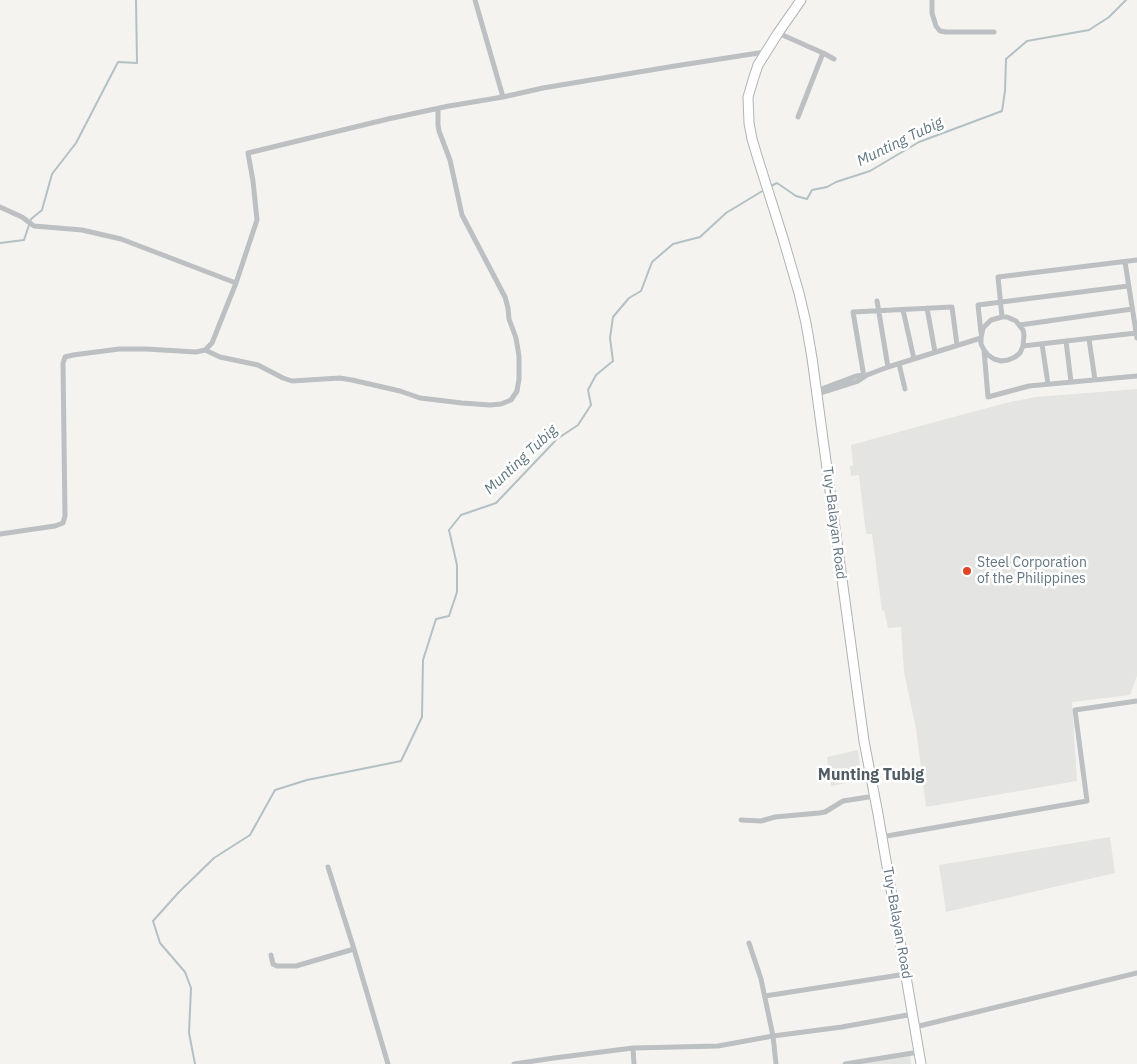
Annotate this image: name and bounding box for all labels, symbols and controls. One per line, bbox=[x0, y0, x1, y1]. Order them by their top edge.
water label: Munting Tubig bbox=[854, 113, 946, 171]
water label: Munting Tubig bbox=[481, 422, 561, 498]
street label: Tuy-Balayan Road bbox=[819, 466, 849, 580]
place label: Steel Corporation of the Philippines bbox=[977, 555, 1087, 588]
marker: Steel Corporation of the Philippines bbox=[961, 565, 973, 577]
district label: Munting Tubig bbox=[818, 765, 924, 785]
street label: Tuy-Balayan Road bbox=[879, 866, 915, 980]

